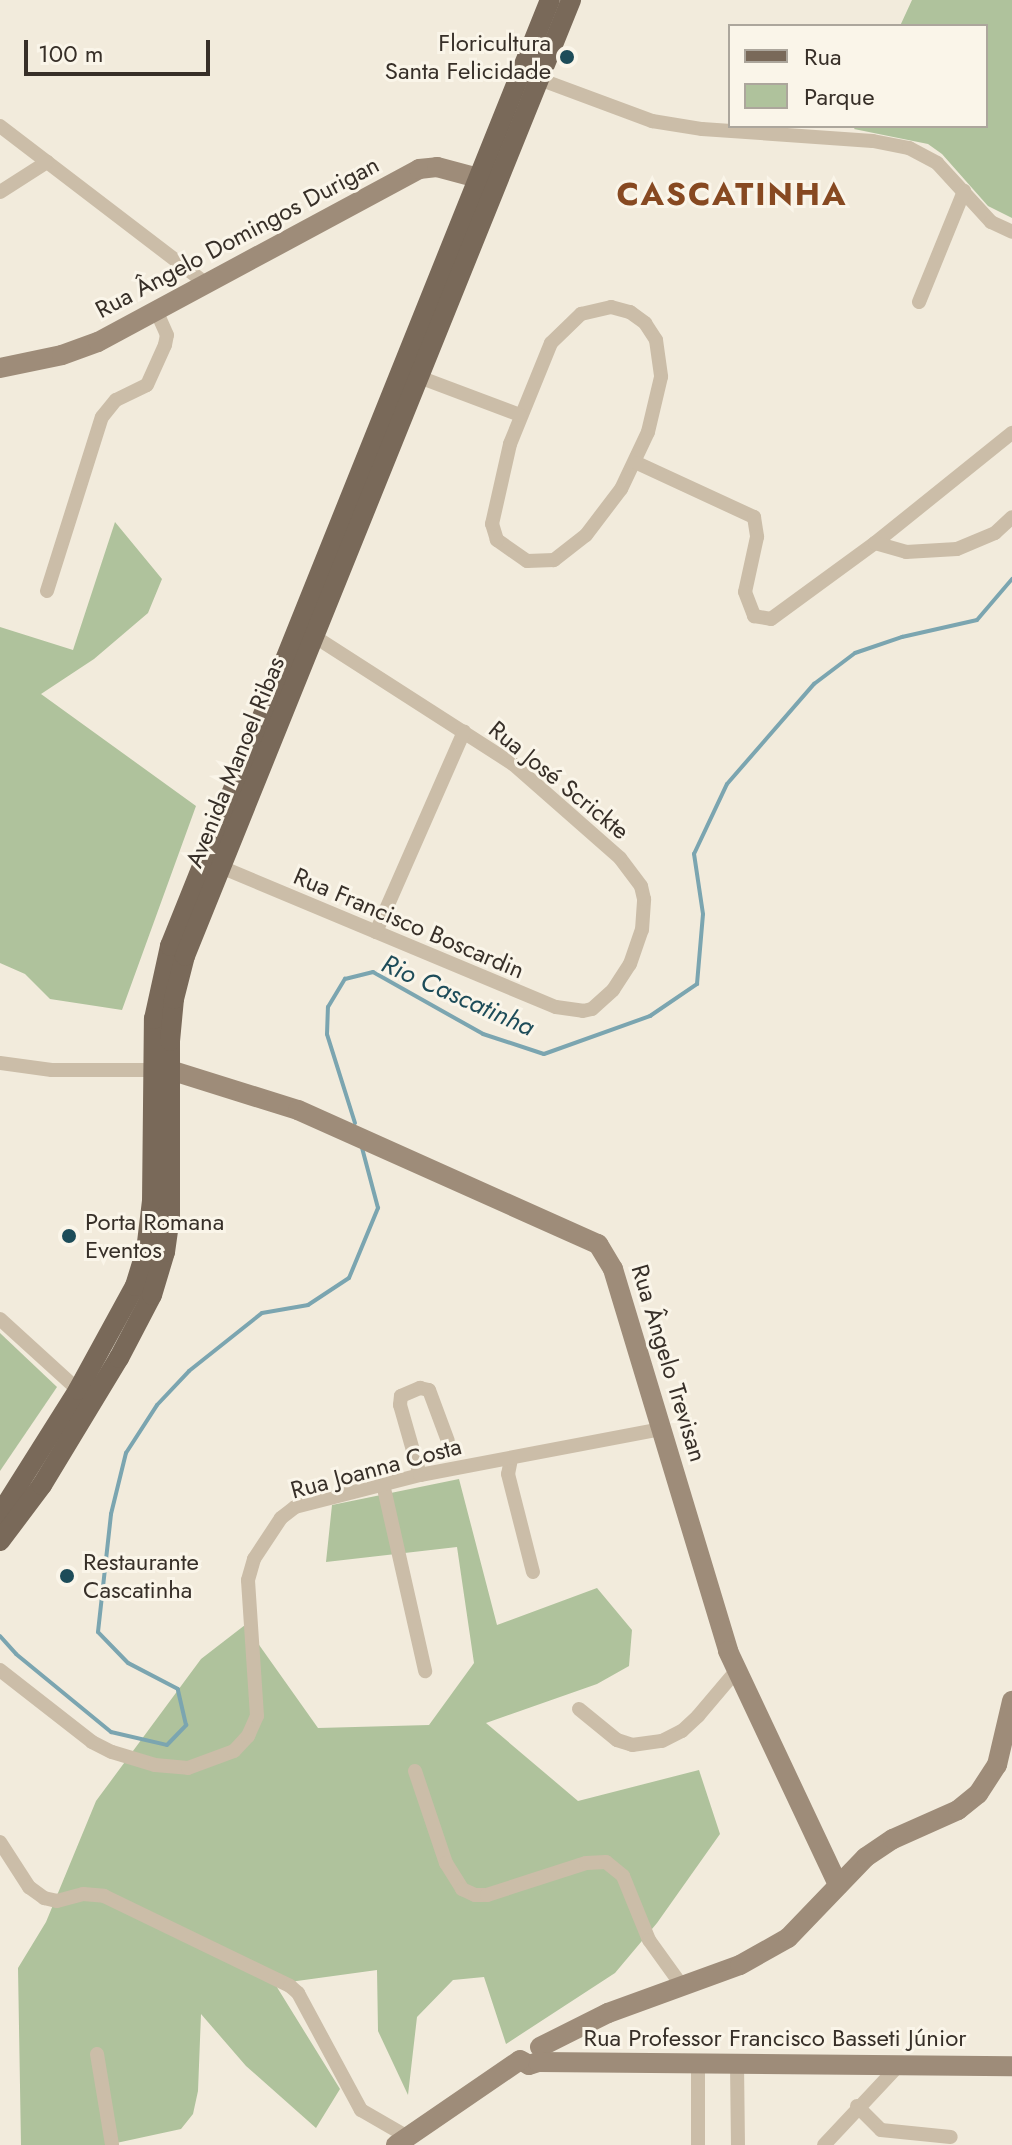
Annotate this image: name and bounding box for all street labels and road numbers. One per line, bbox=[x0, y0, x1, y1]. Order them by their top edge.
street label: Rua Ângelo Domingos Durigan bbox=[90, 150, 384, 324]
street label: Avenida Manoel Ribas bbox=[180, 652, 290, 872]
street label: Rua José Scrickte bbox=[483, 715, 635, 845]
street label: Rua Francisco Boscardin bbox=[289, 861, 529, 985]
street label: Rua Ângelo Trevisan bbox=[625, 1261, 713, 1465]
street label: Rua Joanna Costa bbox=[287, 1431, 465, 1505]
street label: Rua Professor Francisco Basseti Júnior bbox=[584, 2024, 966, 2052]

